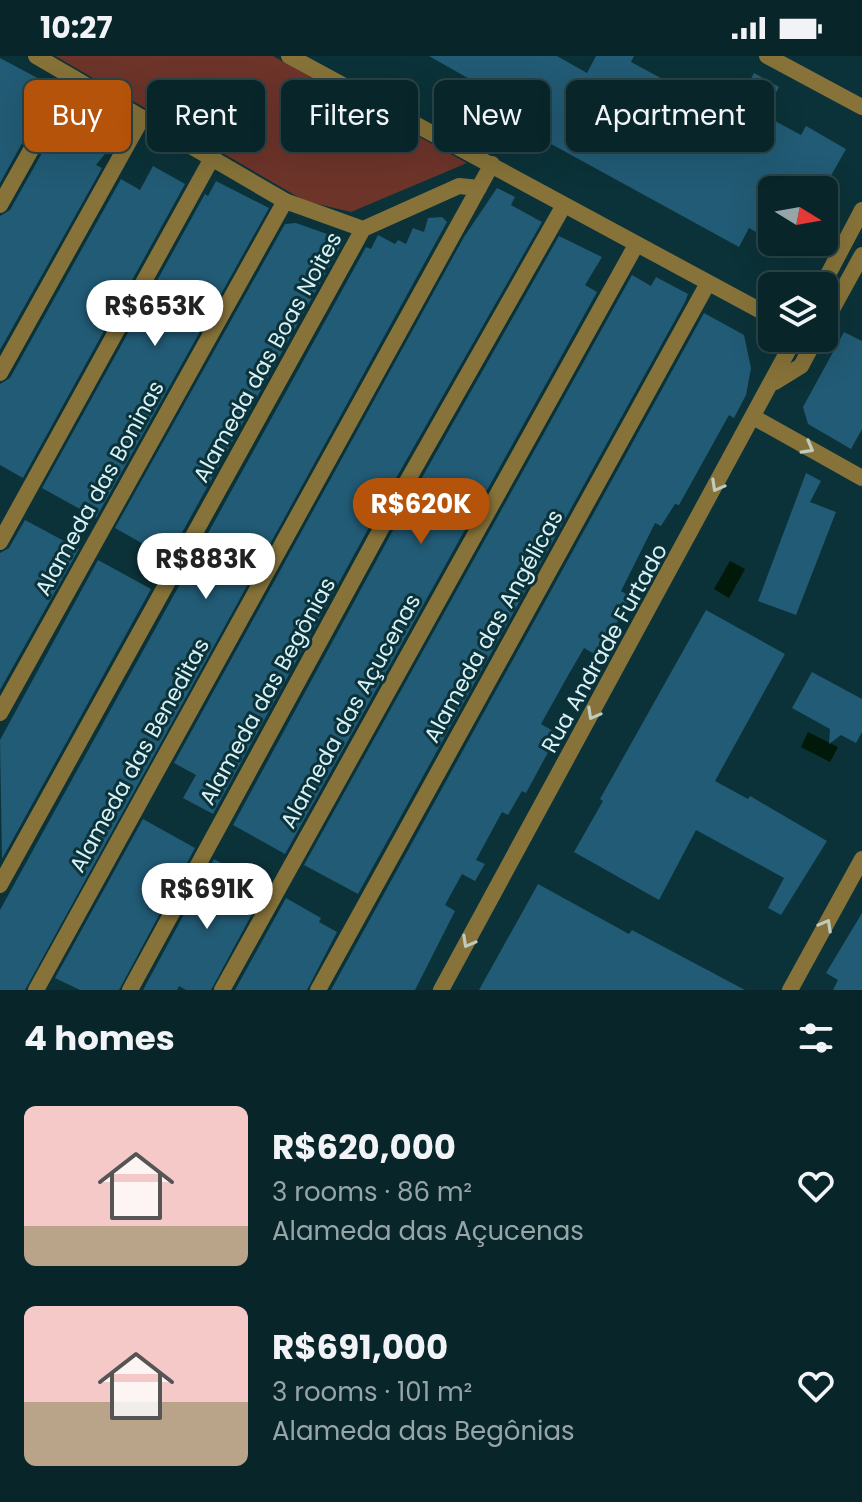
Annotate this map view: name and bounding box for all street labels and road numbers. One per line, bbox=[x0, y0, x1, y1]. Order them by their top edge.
street label: Alameda das Boas Noites bbox=[186, 226, 349, 488]
street label: Alameda das Boninas bbox=[27, 375, 172, 601]
street label: Alameda das Angélicas bbox=[416, 504, 571, 748]
street label: Rua Andrade Furtado bbox=[534, 538, 675, 758]
street label: Alameda das Begônias bbox=[192, 572, 343, 811]
street label: Alameda das Açucenas bbox=[273, 588, 428, 834]
street label: Alameda das Beneditas bbox=[62, 632, 217, 878]

